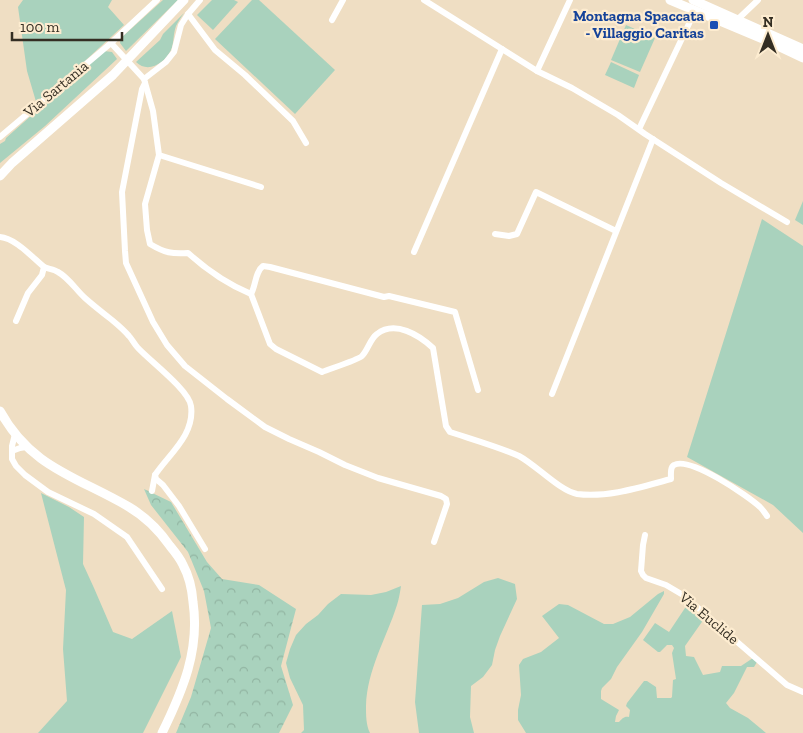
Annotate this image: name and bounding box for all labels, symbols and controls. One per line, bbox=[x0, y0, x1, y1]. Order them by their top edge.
place label: Montagna Spaccata - Villaggio Caritas bbox=[573, 7, 704, 42]
scale bar bbox=[12, 10, 122, 42]
north arrow bbox=[743, 10, 793, 60]
text: N bbox=[763, 14, 774, 31]
text: 100 m bbox=[20, 18, 59, 36]
marker: Montagna Spaccata - Villaggio Caritas bbox=[708, 19, 720, 31]
street label: Via Sartania bbox=[19, 57, 92, 122]
street label: Via Euclide bbox=[675, 587, 742, 648]

